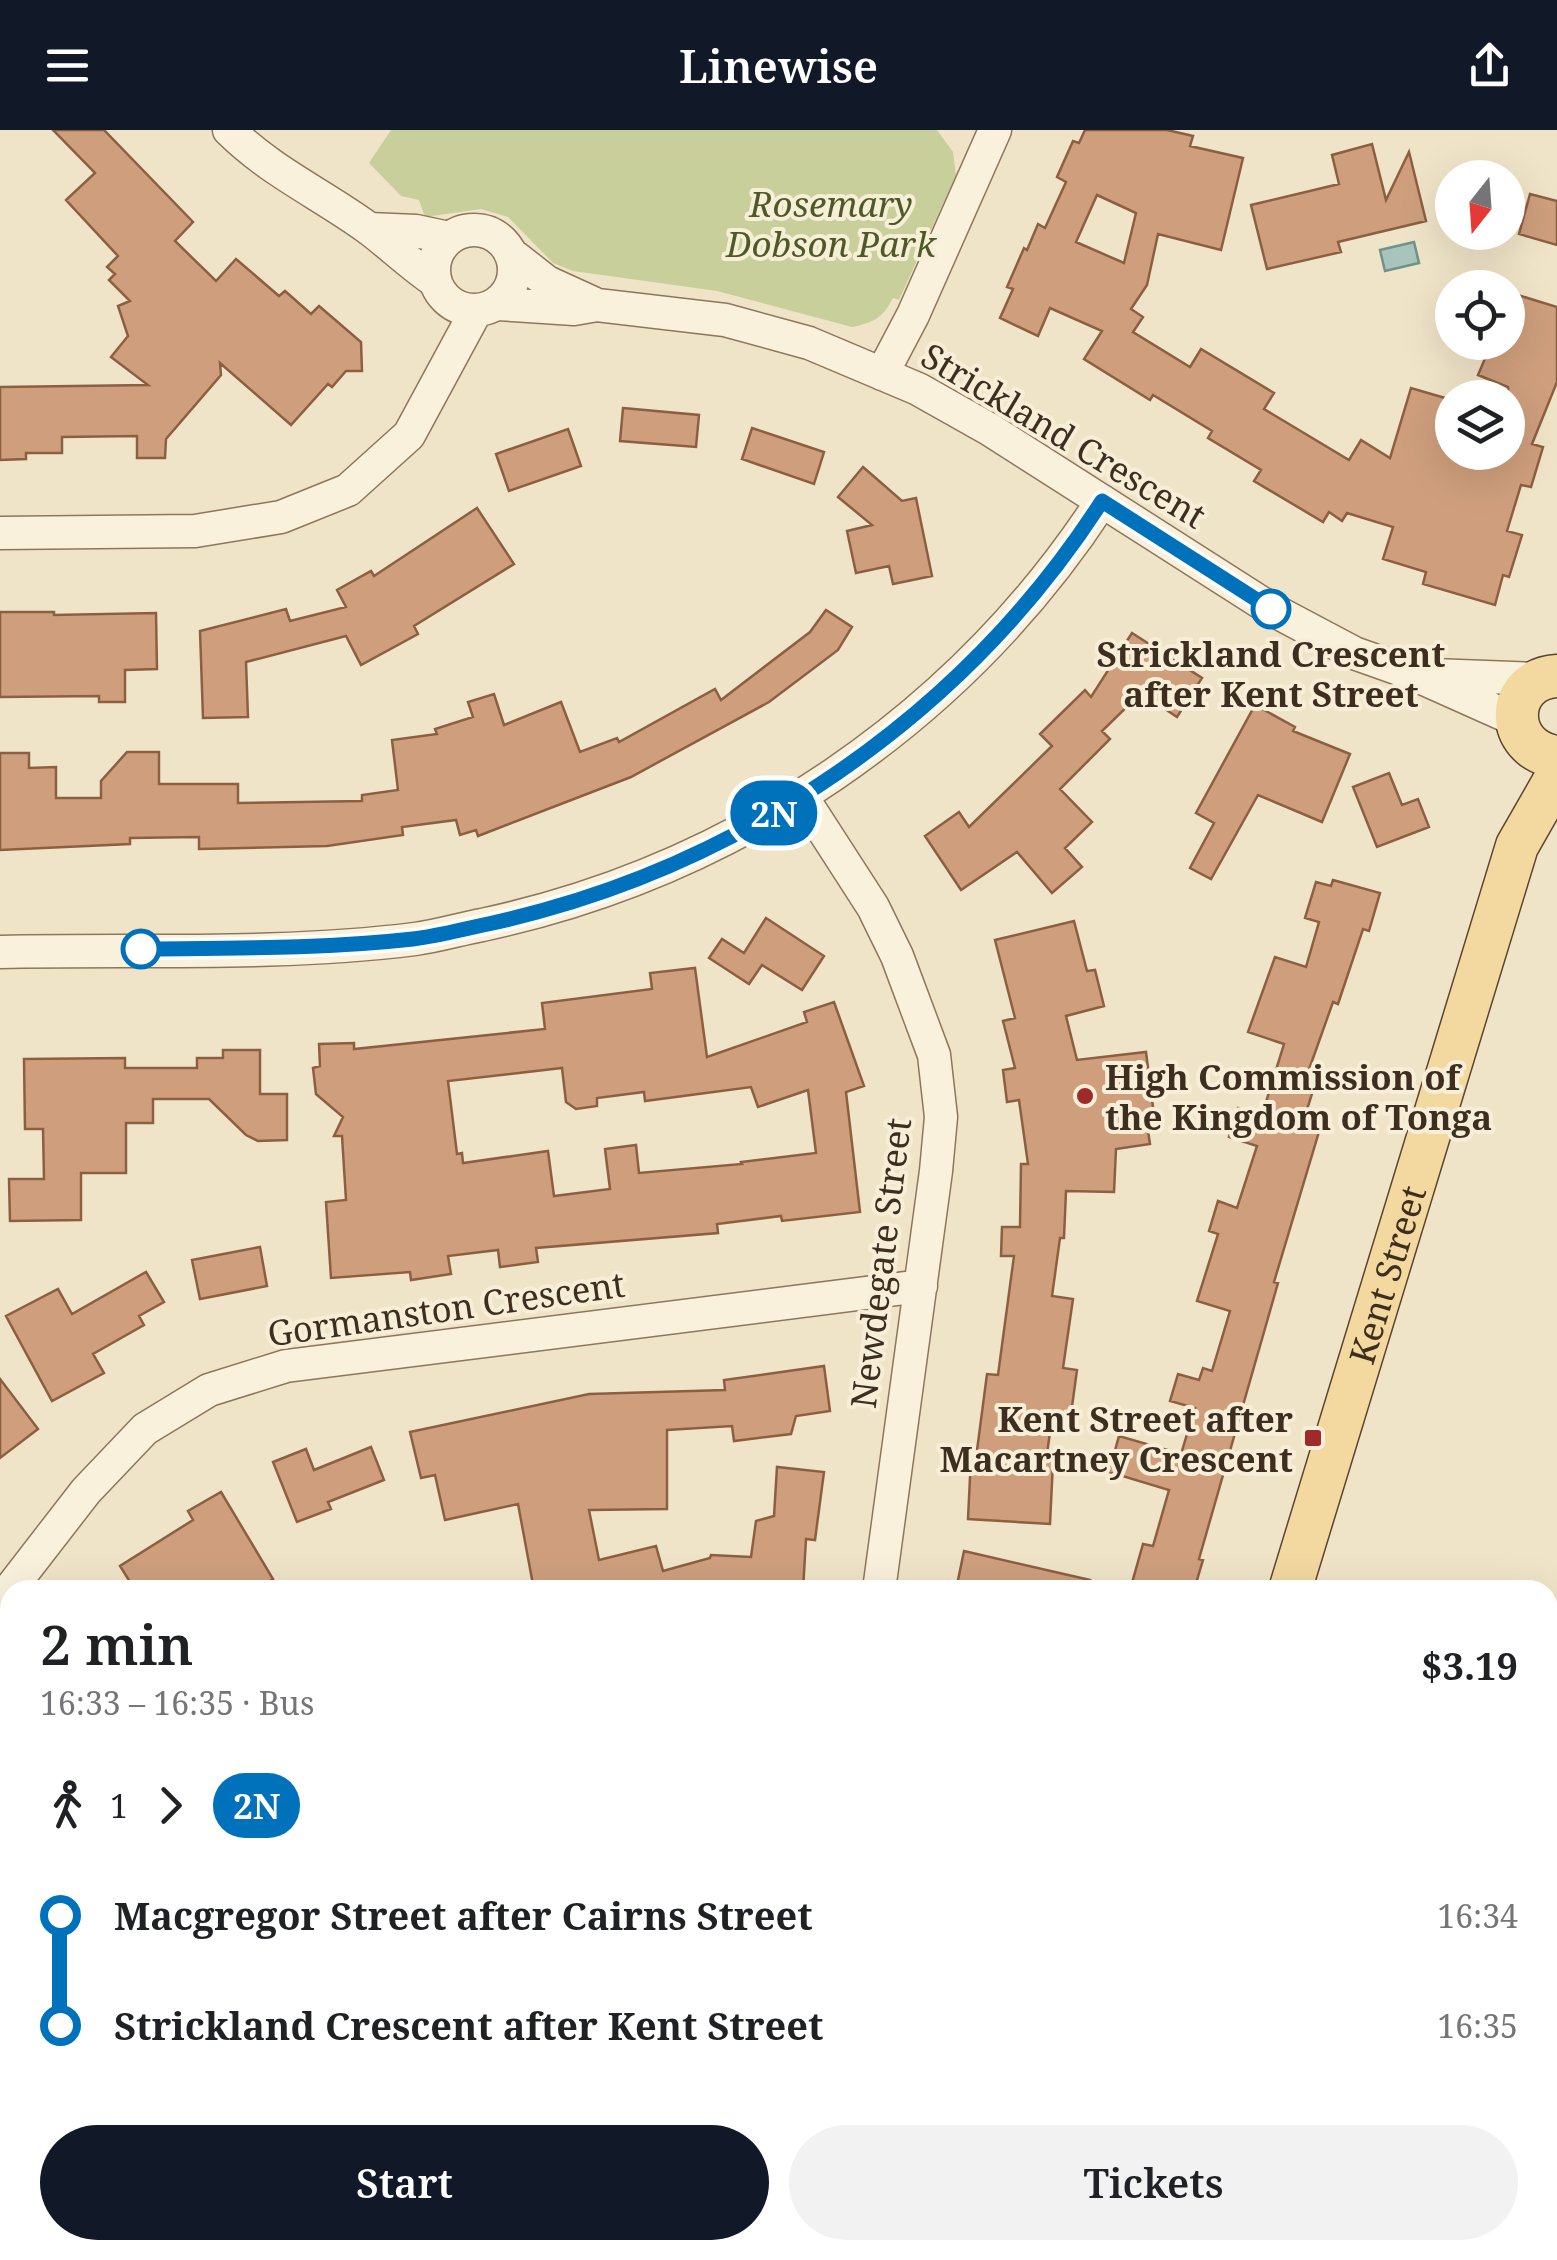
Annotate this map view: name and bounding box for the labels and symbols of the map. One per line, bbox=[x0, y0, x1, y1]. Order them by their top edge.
north arrow bbox=[1435, 160, 1525, 250]
park label: Rosemary Dobson Park bbox=[725, 180, 937, 267]
street label: Strickland Crescent bbox=[913, 331, 1215, 539]
marker: Strickland Crescent after Kent Street bbox=[1252, 590, 1290, 628]
place label: Strickland Crescent after Kent Street bbox=[1097, 630, 1445, 717]
line badge: 2N bbox=[729, 780, 819, 846]
unlabelled marker bbox=[122, 930, 160, 968]
place label: High Commission of the Kingdom of Tonga bbox=[1105, 1053, 1492, 1140]
marker: High Commission of the Kingdom of Tonga bbox=[1074, 1085, 1096, 1107]
street label: Newdegate Street bbox=[839, 1115, 921, 1411]
street label: Kent Street bbox=[1337, 1179, 1436, 1369]
street label: Gormanston Crescent bbox=[264, 1260, 628, 1356]
place label: Kent Street after Macartney Crescent bbox=[939, 1395, 1293, 1482]
marker: Kent Street after Macartney Crescent bbox=[1302, 1427, 1324, 1449]

